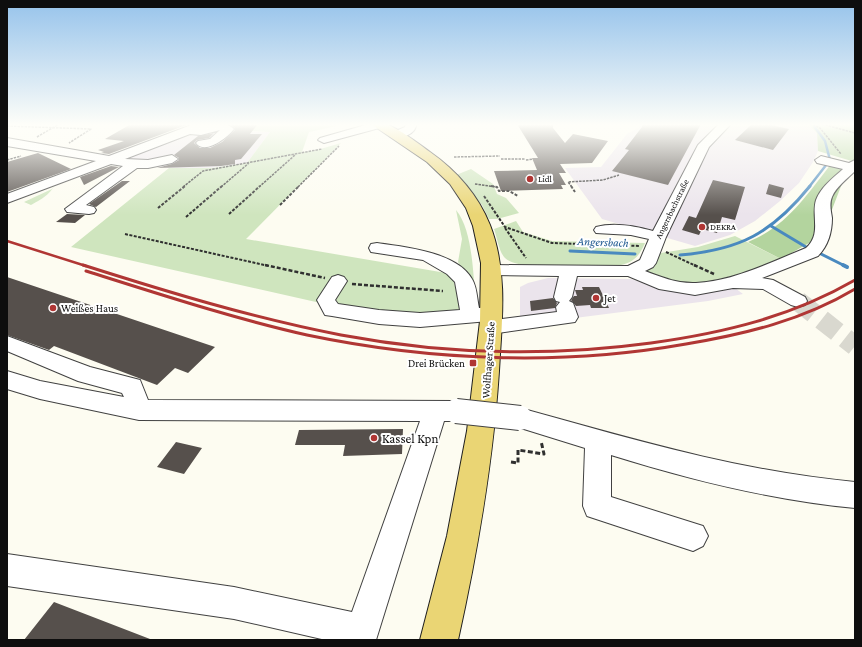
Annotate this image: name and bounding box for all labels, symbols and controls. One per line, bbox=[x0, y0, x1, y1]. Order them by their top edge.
marker: Lidl bbox=[525, 174, 535, 184]
place label: Lidl bbox=[538, 174, 553, 184]
street label: Angersbachstraße bbox=[653, 178, 691, 240]
marker: DEKRA bbox=[697, 222, 707, 232]
place label: DEKRA bbox=[710, 222, 737, 232]
water label: Angersbach bbox=[576, 234, 629, 250]
place label: Jet bbox=[603, 292, 616, 305]
marker: Jet bbox=[591, 293, 601, 303]
place label: Weißes Haus bbox=[61, 302, 118, 314]
marker: Weißes Haus bbox=[48, 303, 58, 313]
street label: Wolfhager Straße bbox=[479, 321, 498, 399]
place label: Drei Brücken bbox=[408, 357, 465, 369]
marker: Drei Brücken bbox=[468, 358, 478, 368]
place label: Kassel Kpn bbox=[382, 431, 438, 446]
marker: Kassel Kpn bbox=[369, 433, 379, 443]

